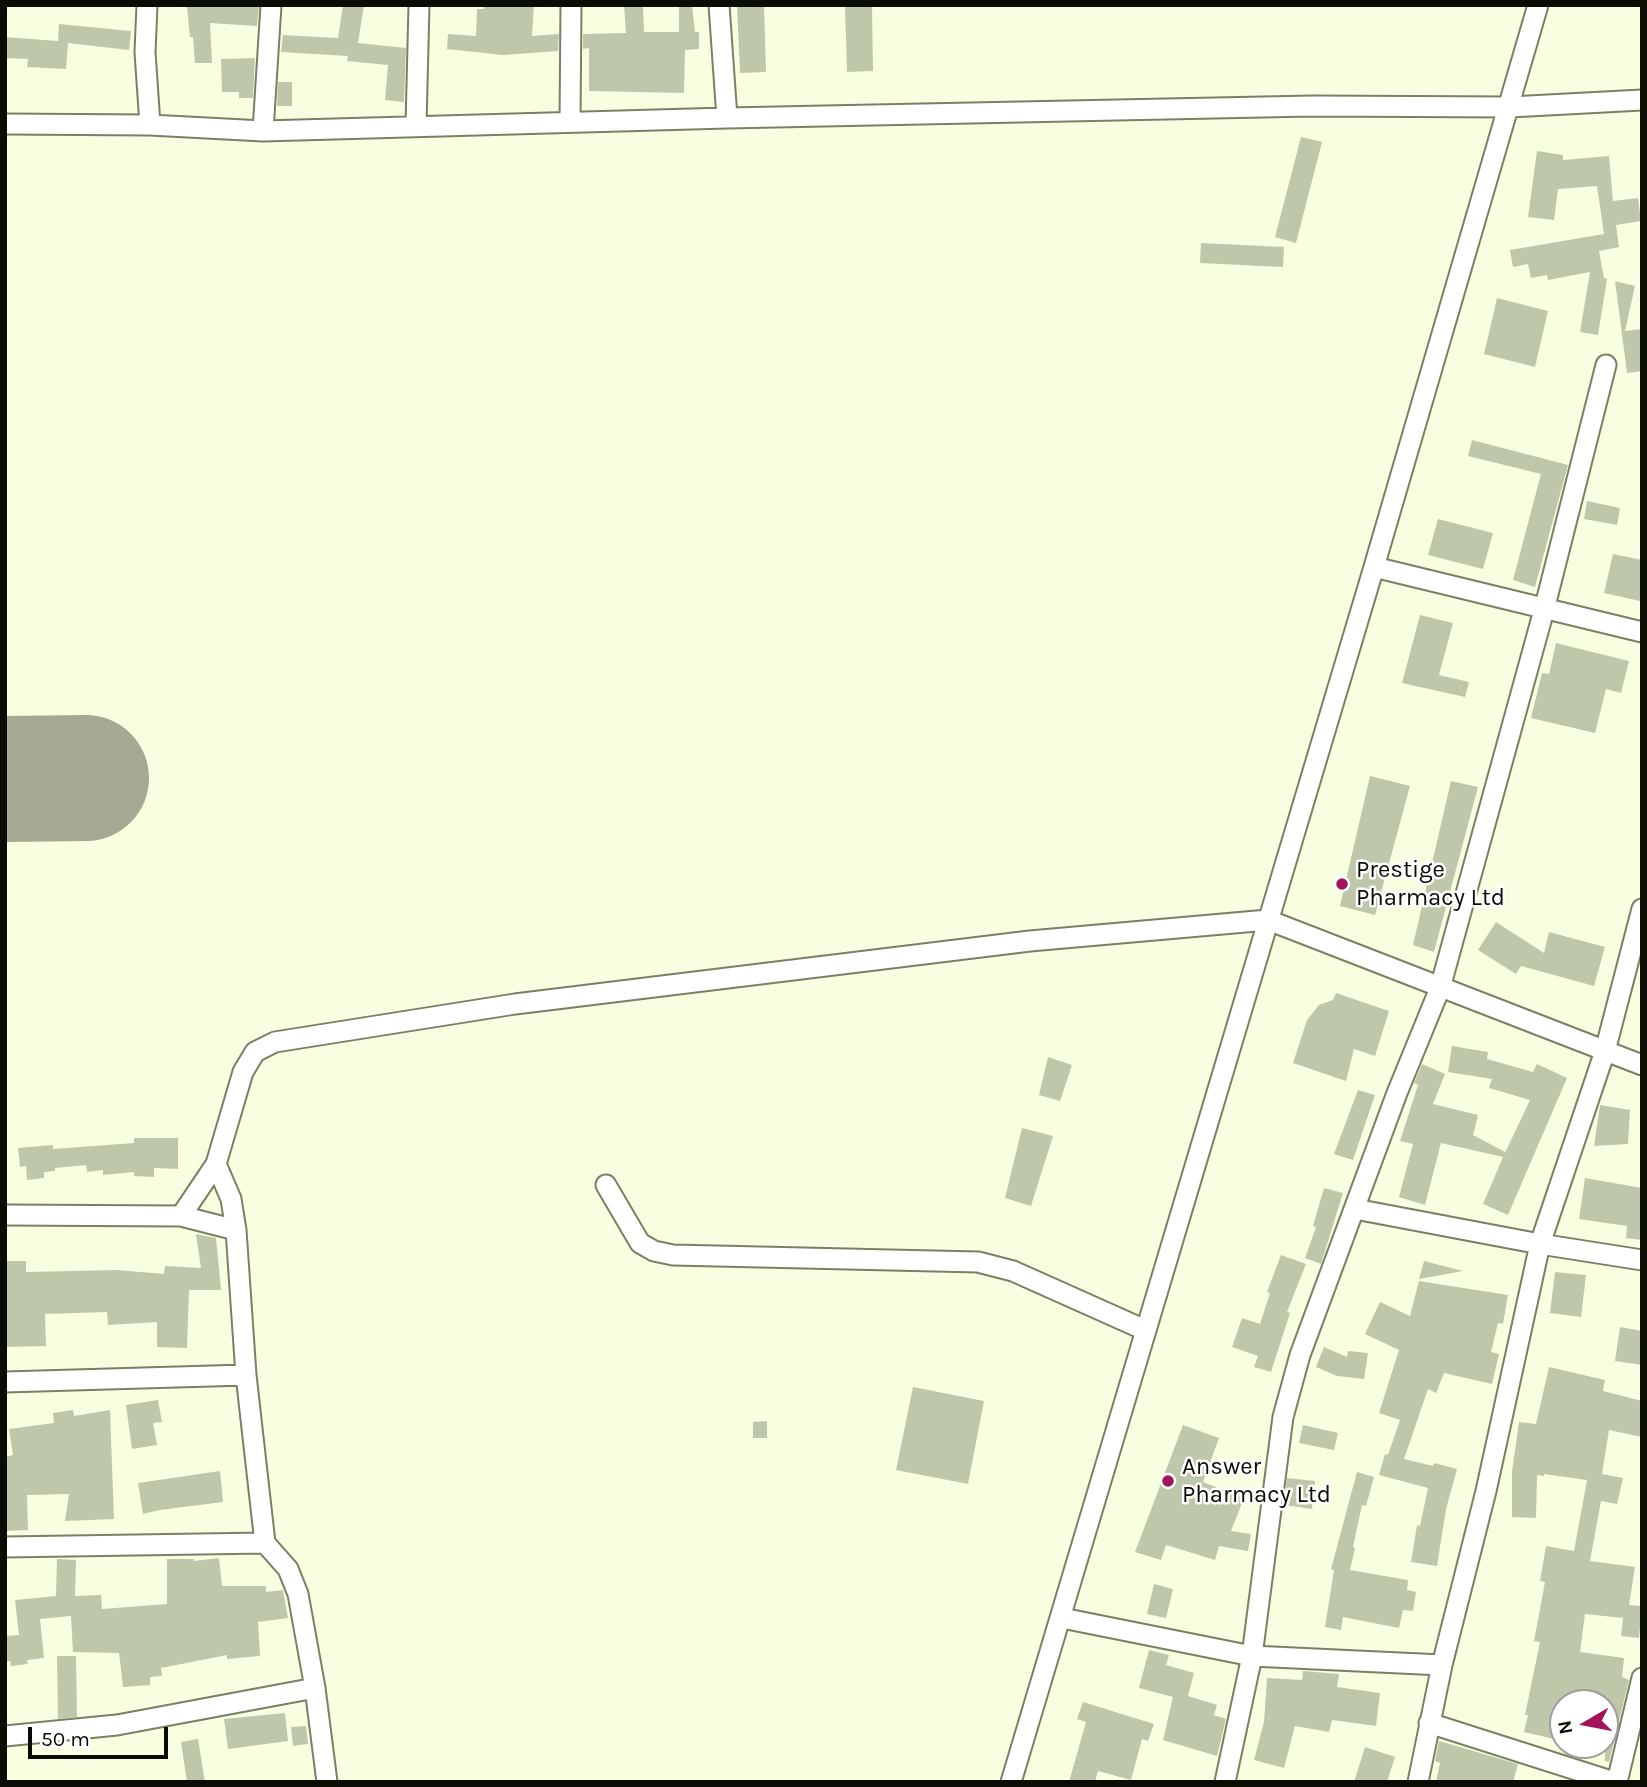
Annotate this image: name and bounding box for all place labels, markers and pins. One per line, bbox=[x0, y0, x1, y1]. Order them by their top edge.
place label: Prestige Pharmacy Ltd bbox=[1356, 856, 1505, 912]
marker: Prestige Pharmacy Ltd bbox=[1334, 876, 1350, 892]
place label: Answer Pharmacy Ltd bbox=[1182, 1453, 1331, 1509]
marker: Answer Pharmacy Ltd bbox=[1160, 1473, 1176, 1489]

